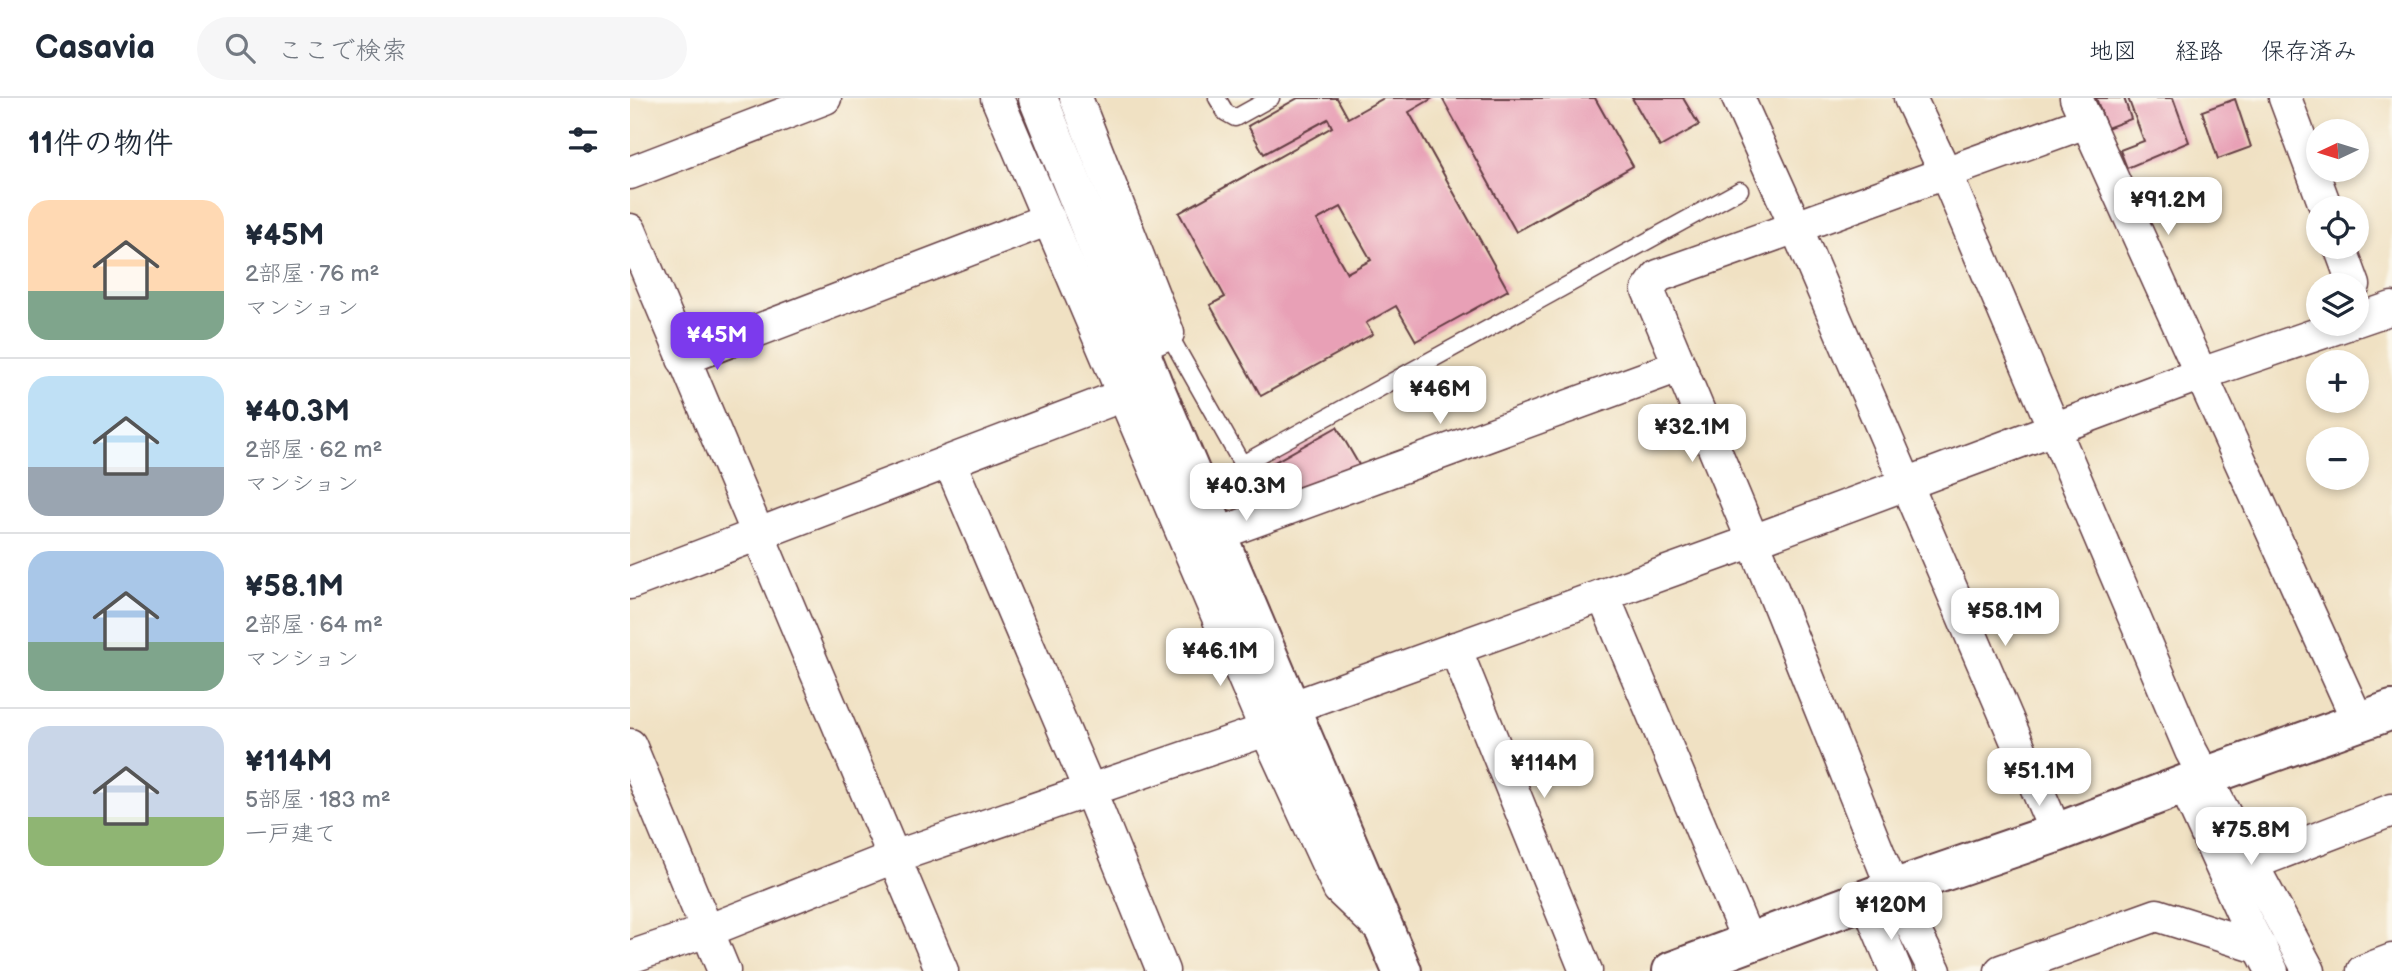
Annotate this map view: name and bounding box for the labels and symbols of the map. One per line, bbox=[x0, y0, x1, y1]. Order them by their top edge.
north arrow bbox=[2306, 119, 2370, 182]
pin: ¥91.2M bbox=[2111, 178, 2225, 237]
pin: ¥45M bbox=[676, 313, 758, 372]
pin: ¥46M bbox=[1399, 366, 1481, 426]
pin: ¥32.1M bbox=[1635, 404, 1749, 464]
pin: ¥40.3M bbox=[1189, 464, 1303, 523]
pin: ¥58.1M bbox=[1948, 588, 2062, 648]
pin: ¥46.1M bbox=[1163, 628, 1277, 688]
pin: ¥114M bbox=[1495, 740, 1593, 800]
pin: ¥51.1M bbox=[1982, 748, 2096, 808]
pin: ¥75.8M bbox=[2194, 808, 2308, 867]
pin: ¥120M bbox=[1842, 882, 1940, 942]

